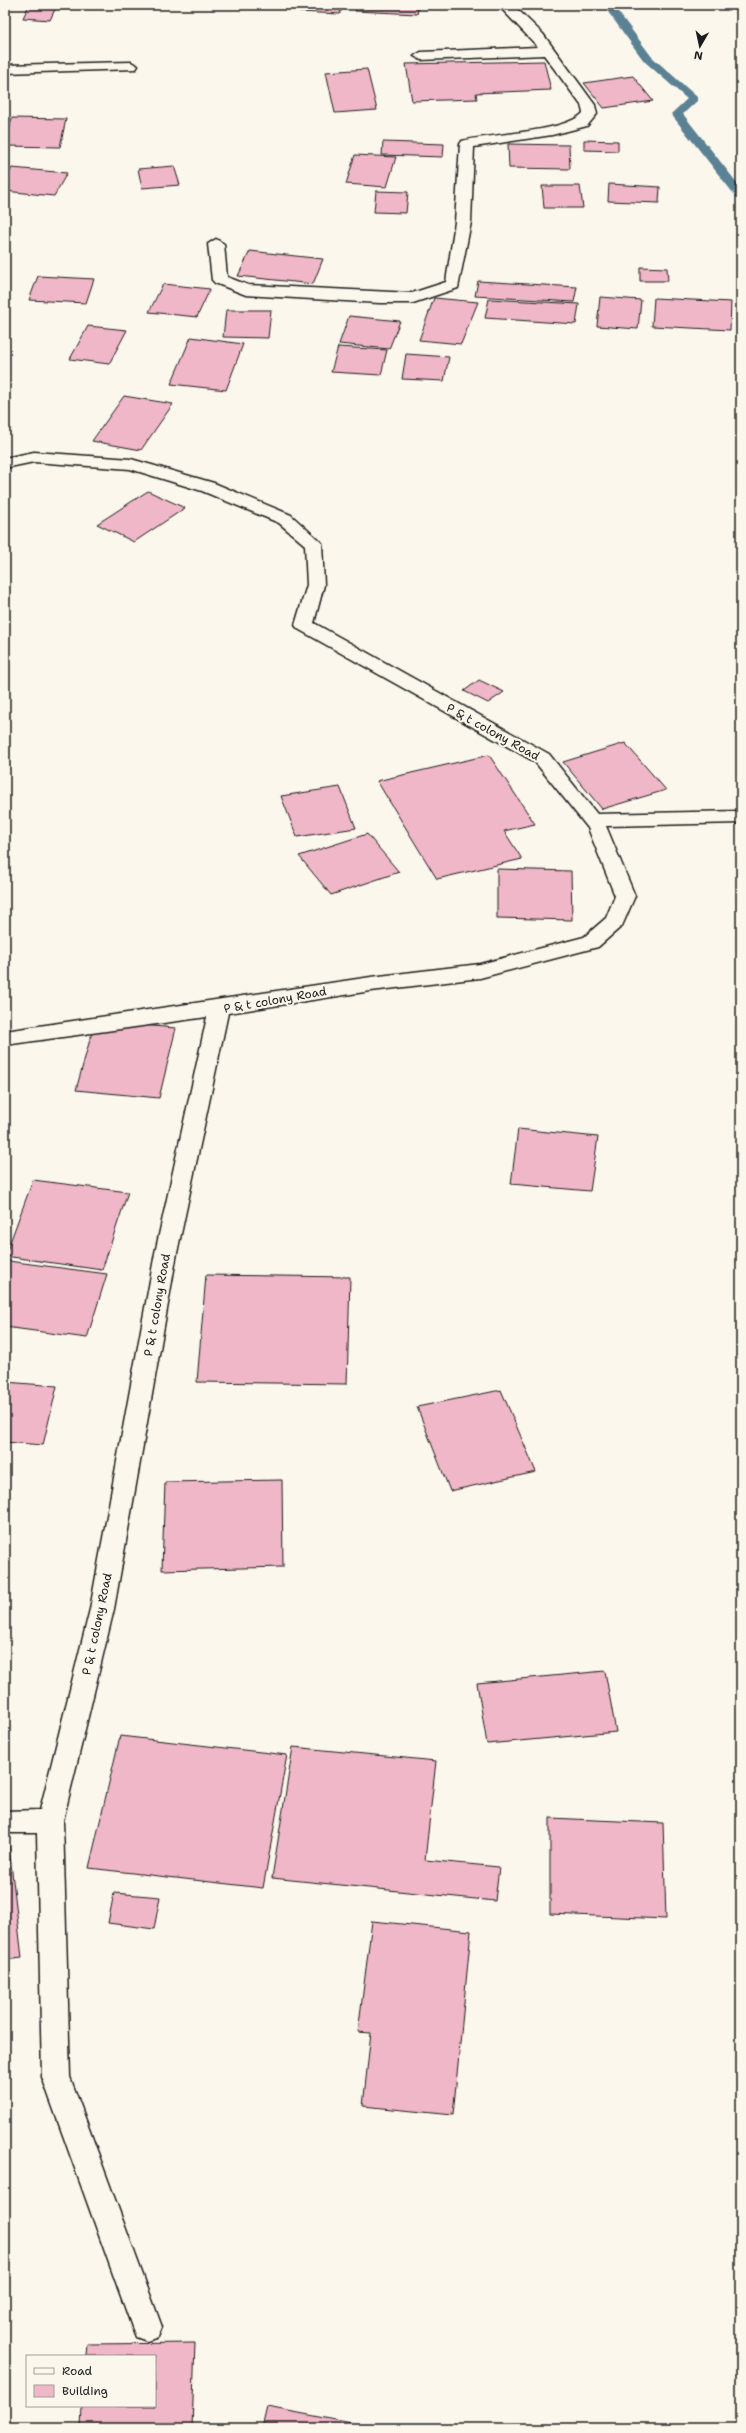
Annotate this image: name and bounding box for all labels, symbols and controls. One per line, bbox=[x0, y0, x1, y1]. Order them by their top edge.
north arrow bbox=[680, 26, 720, 66]
text: N bbox=[693, 47, 704, 63]
street label: P & t colony Road bbox=[444, 700, 543, 764]
street label: P & t colony Road bbox=[222, 983, 328, 1017]
street label: P & t colony Road bbox=[140, 1252, 174, 1358]
street label: P & t colony Road bbox=[78, 1571, 116, 1677]
legend bbox=[26, 2355, 156, 2407]
text: Road bbox=[62, 2363, 93, 2379]
text: Building bbox=[62, 2383, 108, 2399]

